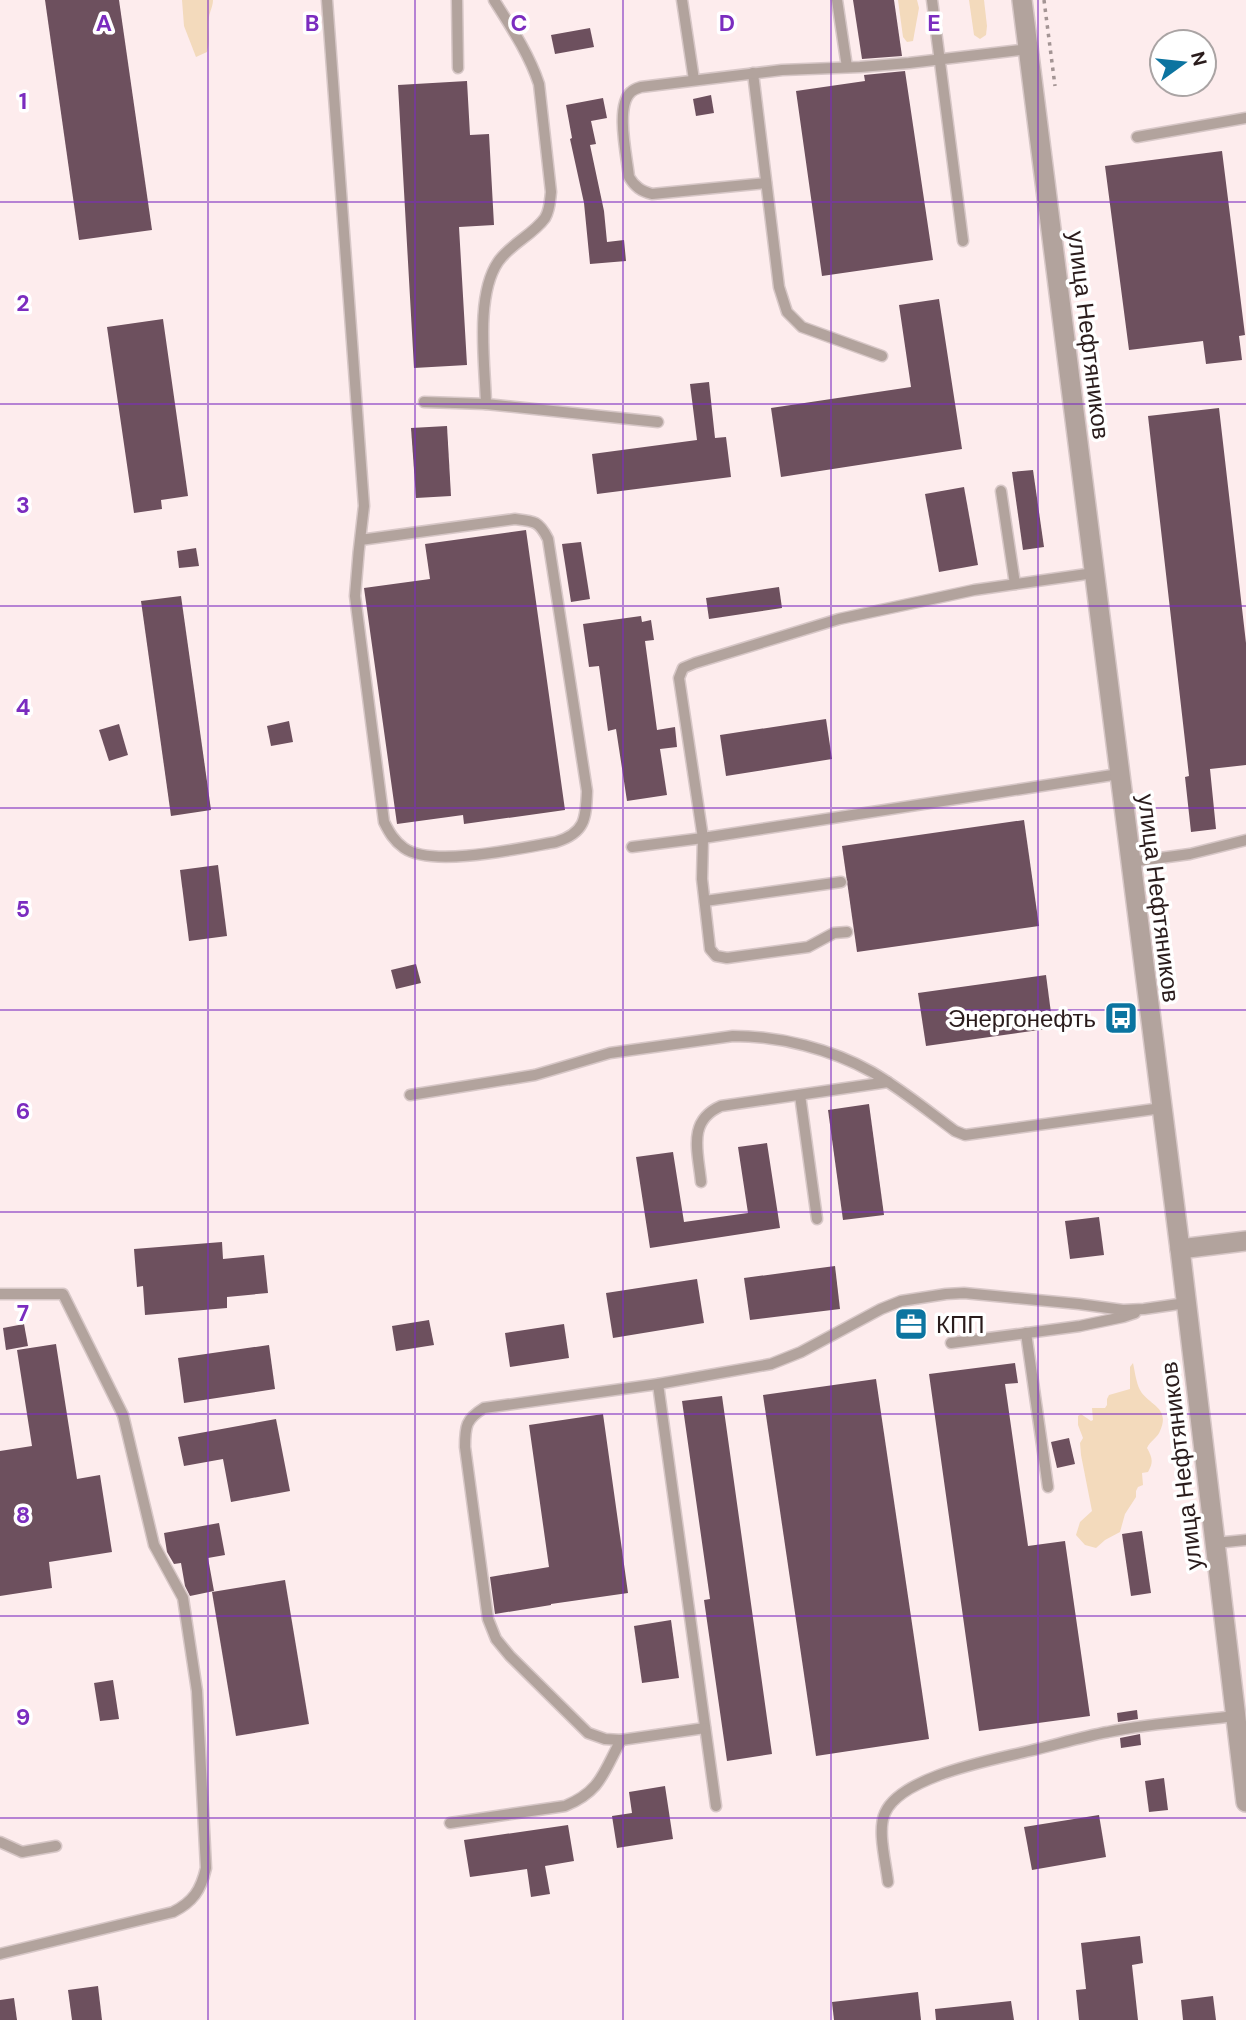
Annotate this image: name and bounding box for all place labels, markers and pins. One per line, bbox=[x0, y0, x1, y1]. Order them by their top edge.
bus stop icon: Энергонефть bbox=[1102, 999, 1140, 1037]
place label: Энергонефть bbox=[948, 1003, 1096, 1034]
office icon: КПП bbox=[892, 1305, 930, 1343]
place label: КПП bbox=[936, 1309, 984, 1340]

